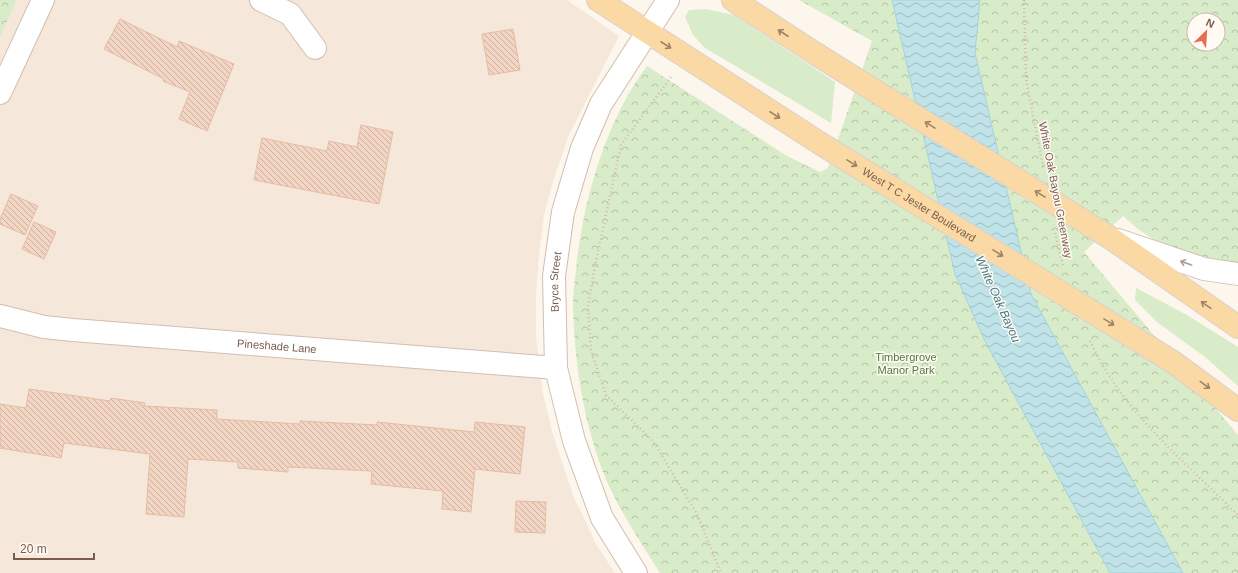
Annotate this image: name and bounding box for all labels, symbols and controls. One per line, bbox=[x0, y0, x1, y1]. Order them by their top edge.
north arrow bbox=[1186, 12, 1226, 52]
text: N bbox=[1204, 16, 1216, 30]
one-way arrow bbox=[778, 29, 789, 37]
one-way arrow bbox=[660, 41, 671, 49]
one-way arrow bbox=[769, 111, 780, 119]
one-way arrow bbox=[924, 121, 936, 129]
street label: White Oak Bayou Greenway bbox=[1037, 121, 1075, 260]
one-way arrow bbox=[846, 159, 857, 167]
street label: West T C Jester Boulevard bbox=[860, 165, 978, 244]
one-way arrow bbox=[1035, 190, 1046, 198]
one-way arrow bbox=[992, 250, 1004, 258]
street label: Bryce Street bbox=[548, 251, 563, 312]
water label: White Oak Bayou bbox=[973, 254, 1024, 345]
one-way arrow bbox=[1180, 259, 1193, 266]
one-way arrow bbox=[1201, 301, 1212, 309]
one-way arrow bbox=[1103, 318, 1115, 326]
street label: Pineshade Lane bbox=[237, 337, 317, 355]
park label: Timbergrove Manor Park bbox=[875, 351, 937, 376]
one-way arrow bbox=[1199, 381, 1210, 389]
scale bar bbox=[14, 535, 94, 561]
text: 20 m bbox=[20, 542, 47, 556]

